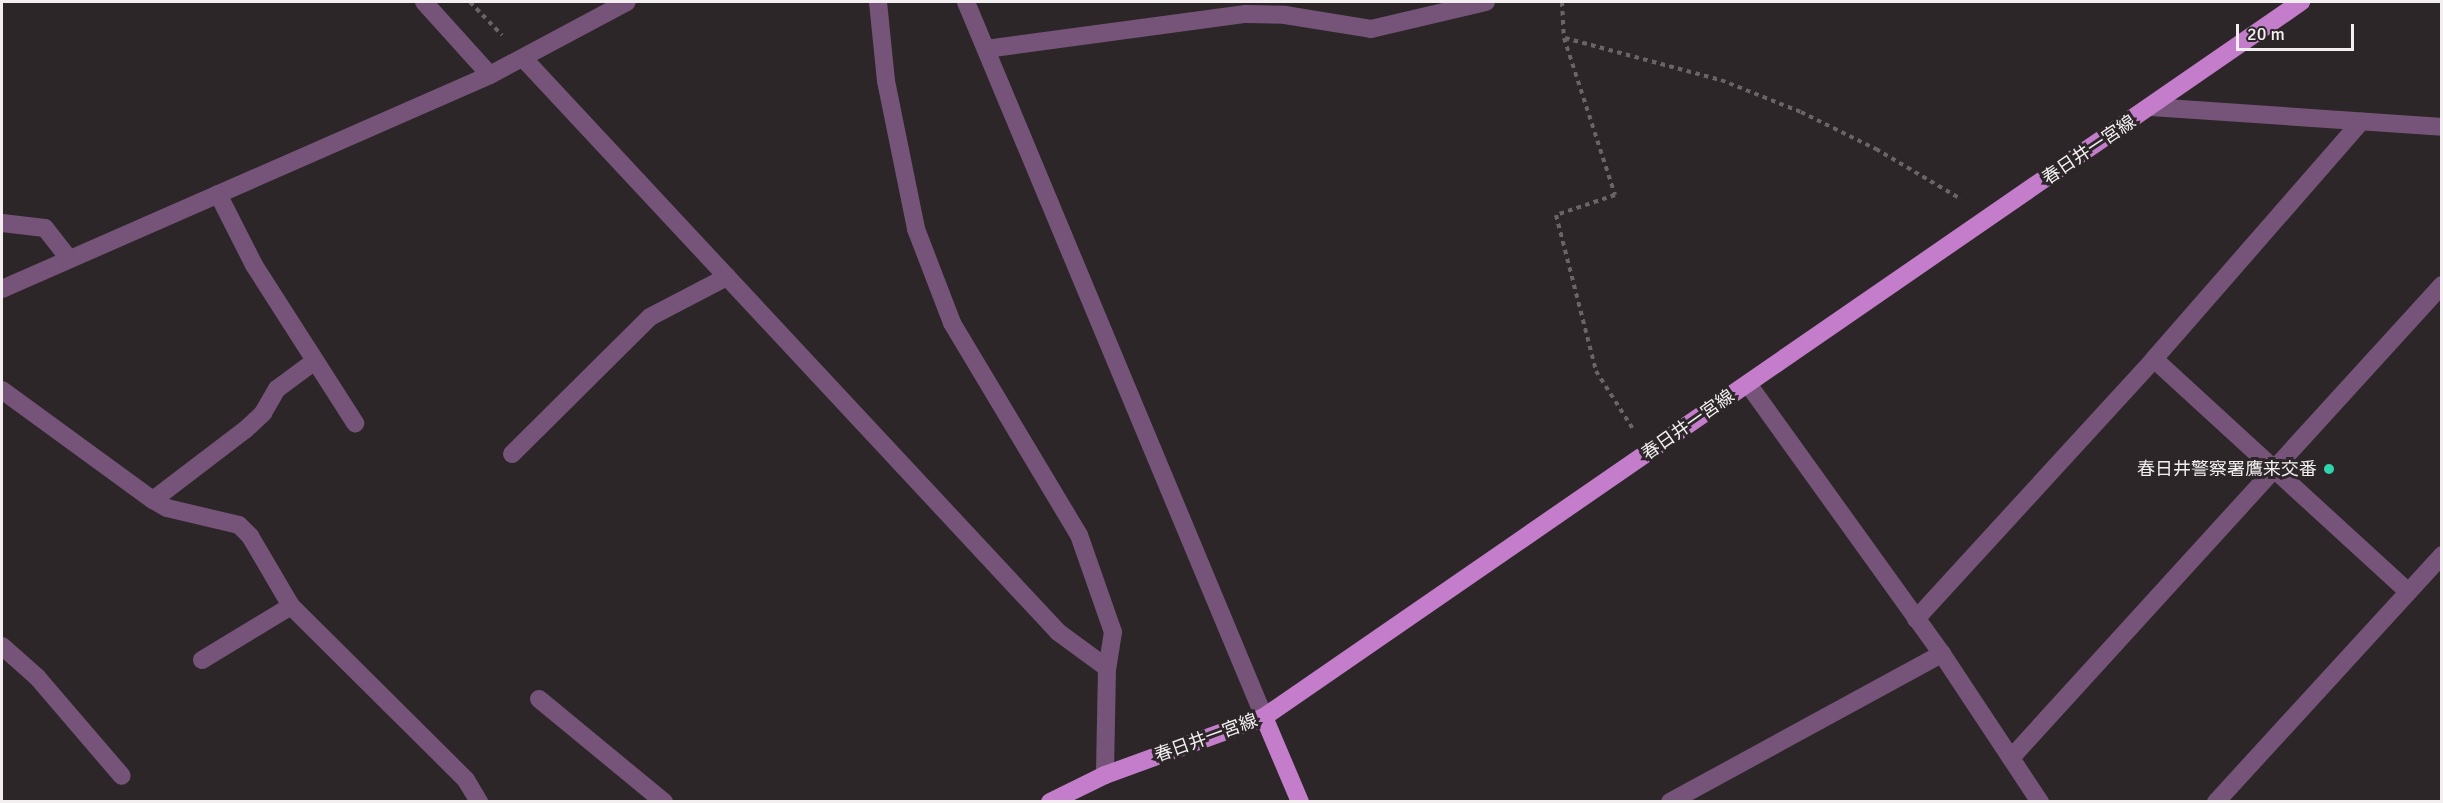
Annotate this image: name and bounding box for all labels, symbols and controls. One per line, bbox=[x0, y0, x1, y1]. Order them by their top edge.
scale bar bbox=[2239, 12, 2358, 50]
text: 20 m bbox=[2247, 23, 2285, 45]
street label: 春日井一宮線 bbox=[2038, 111, 2140, 189]
street label: 春日井一宮線 bbox=[1638, 385, 1738, 465]
place label: 春日井警察署鷹来交番 bbox=[2137, 458, 2317, 480]
marker: 春日井警察署鷹来交番 bbox=[2322, 462, 2336, 476]
street label: 春日井一宮線 bbox=[1152, 709, 1260, 767]

